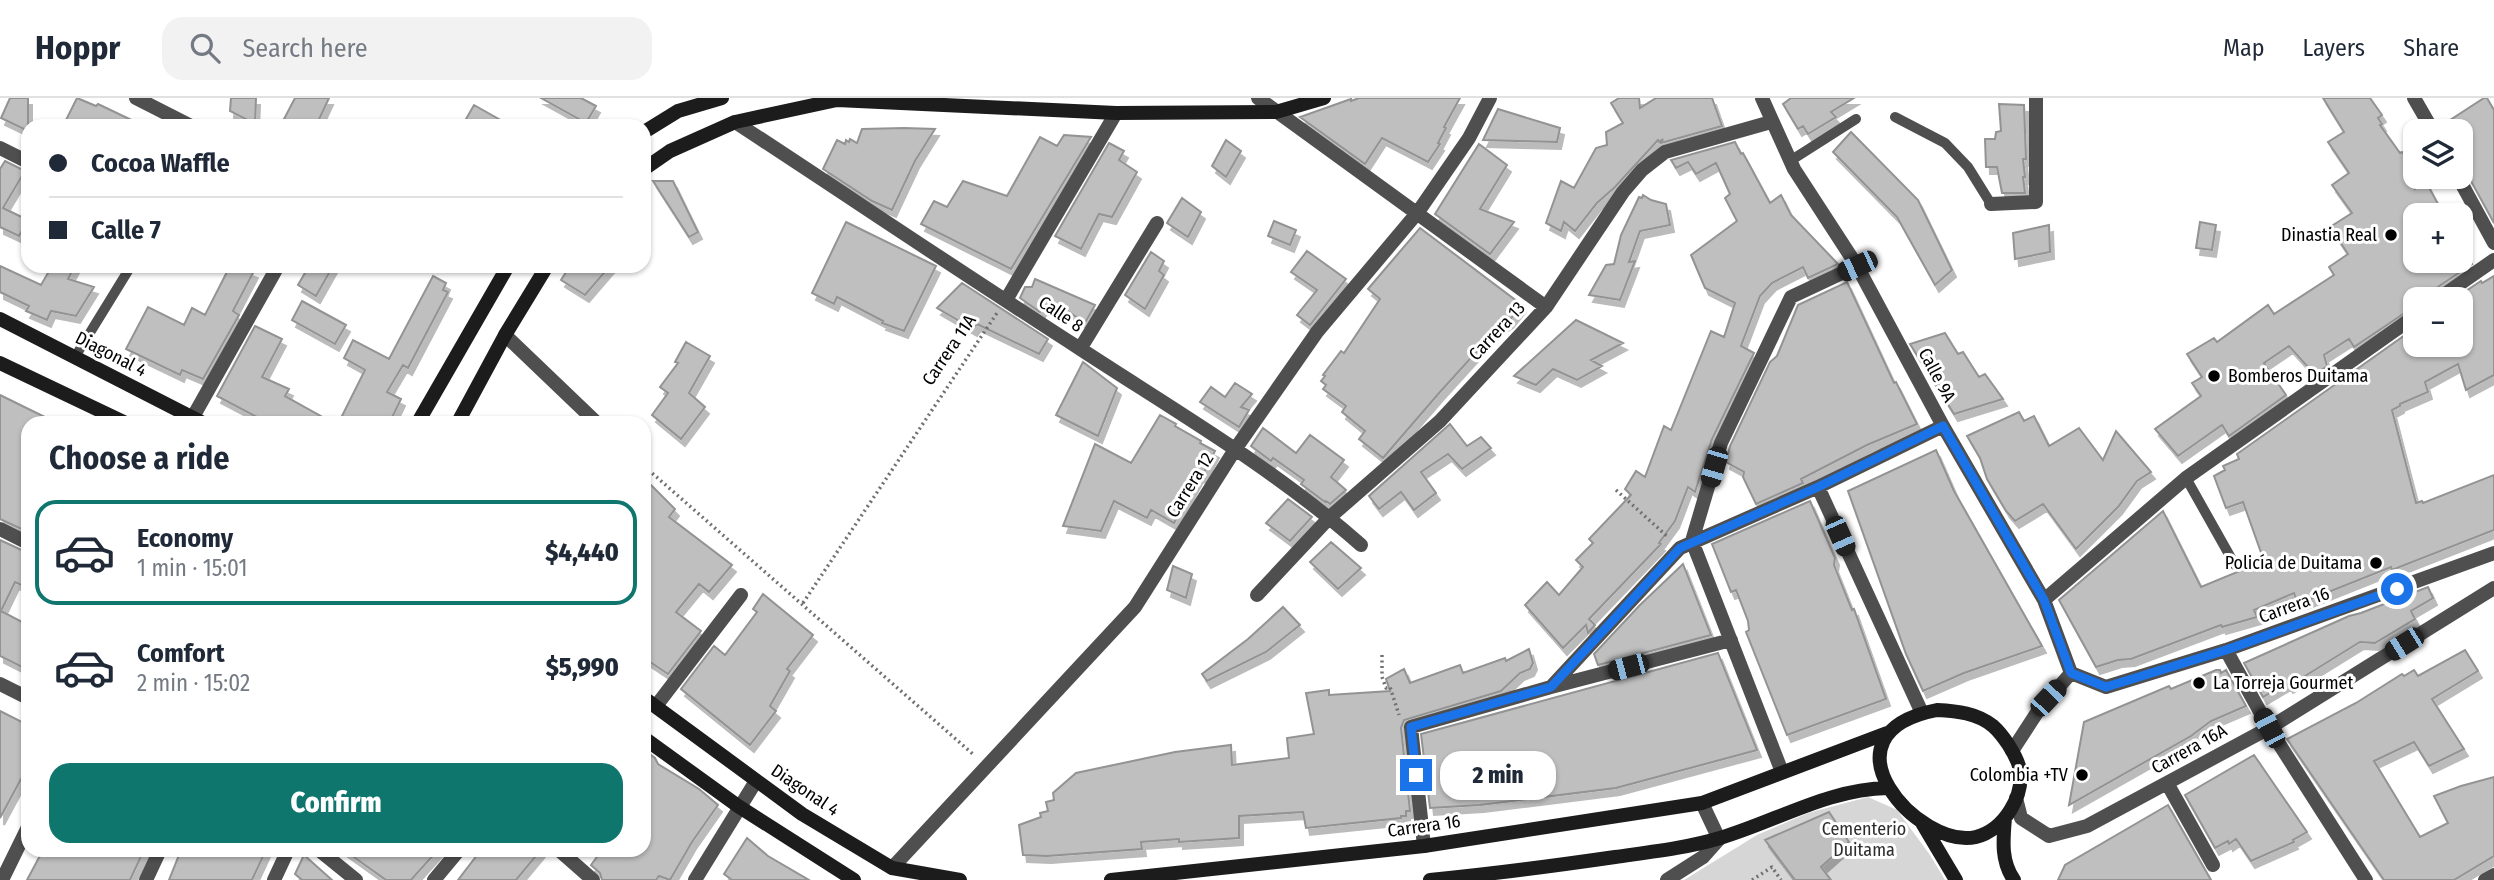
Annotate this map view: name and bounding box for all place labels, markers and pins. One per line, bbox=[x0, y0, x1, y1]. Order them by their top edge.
place label: Dinastia Real bbox=[2281, 224, 2377, 246]
marker: Dinastia Real bbox=[2383, 227, 2399, 243]
place label: Bomberos Duitama bbox=[2228, 365, 2369, 387]
marker: Bomberos Duitama bbox=[2206, 368, 2222, 384]
place label: Policía de Duitama bbox=[2225, 552, 2362, 574]
marker: Policía de Duitama bbox=[2368, 555, 2384, 571]
place label: La Torreja Gourmet bbox=[2213, 672, 2353, 694]
marker: La Torreja Gourmet bbox=[2191, 675, 2207, 691]
place label: Colombia +TV bbox=[1970, 764, 2069, 786]
marker: Colombia +TV bbox=[2074, 767, 2090, 783]

